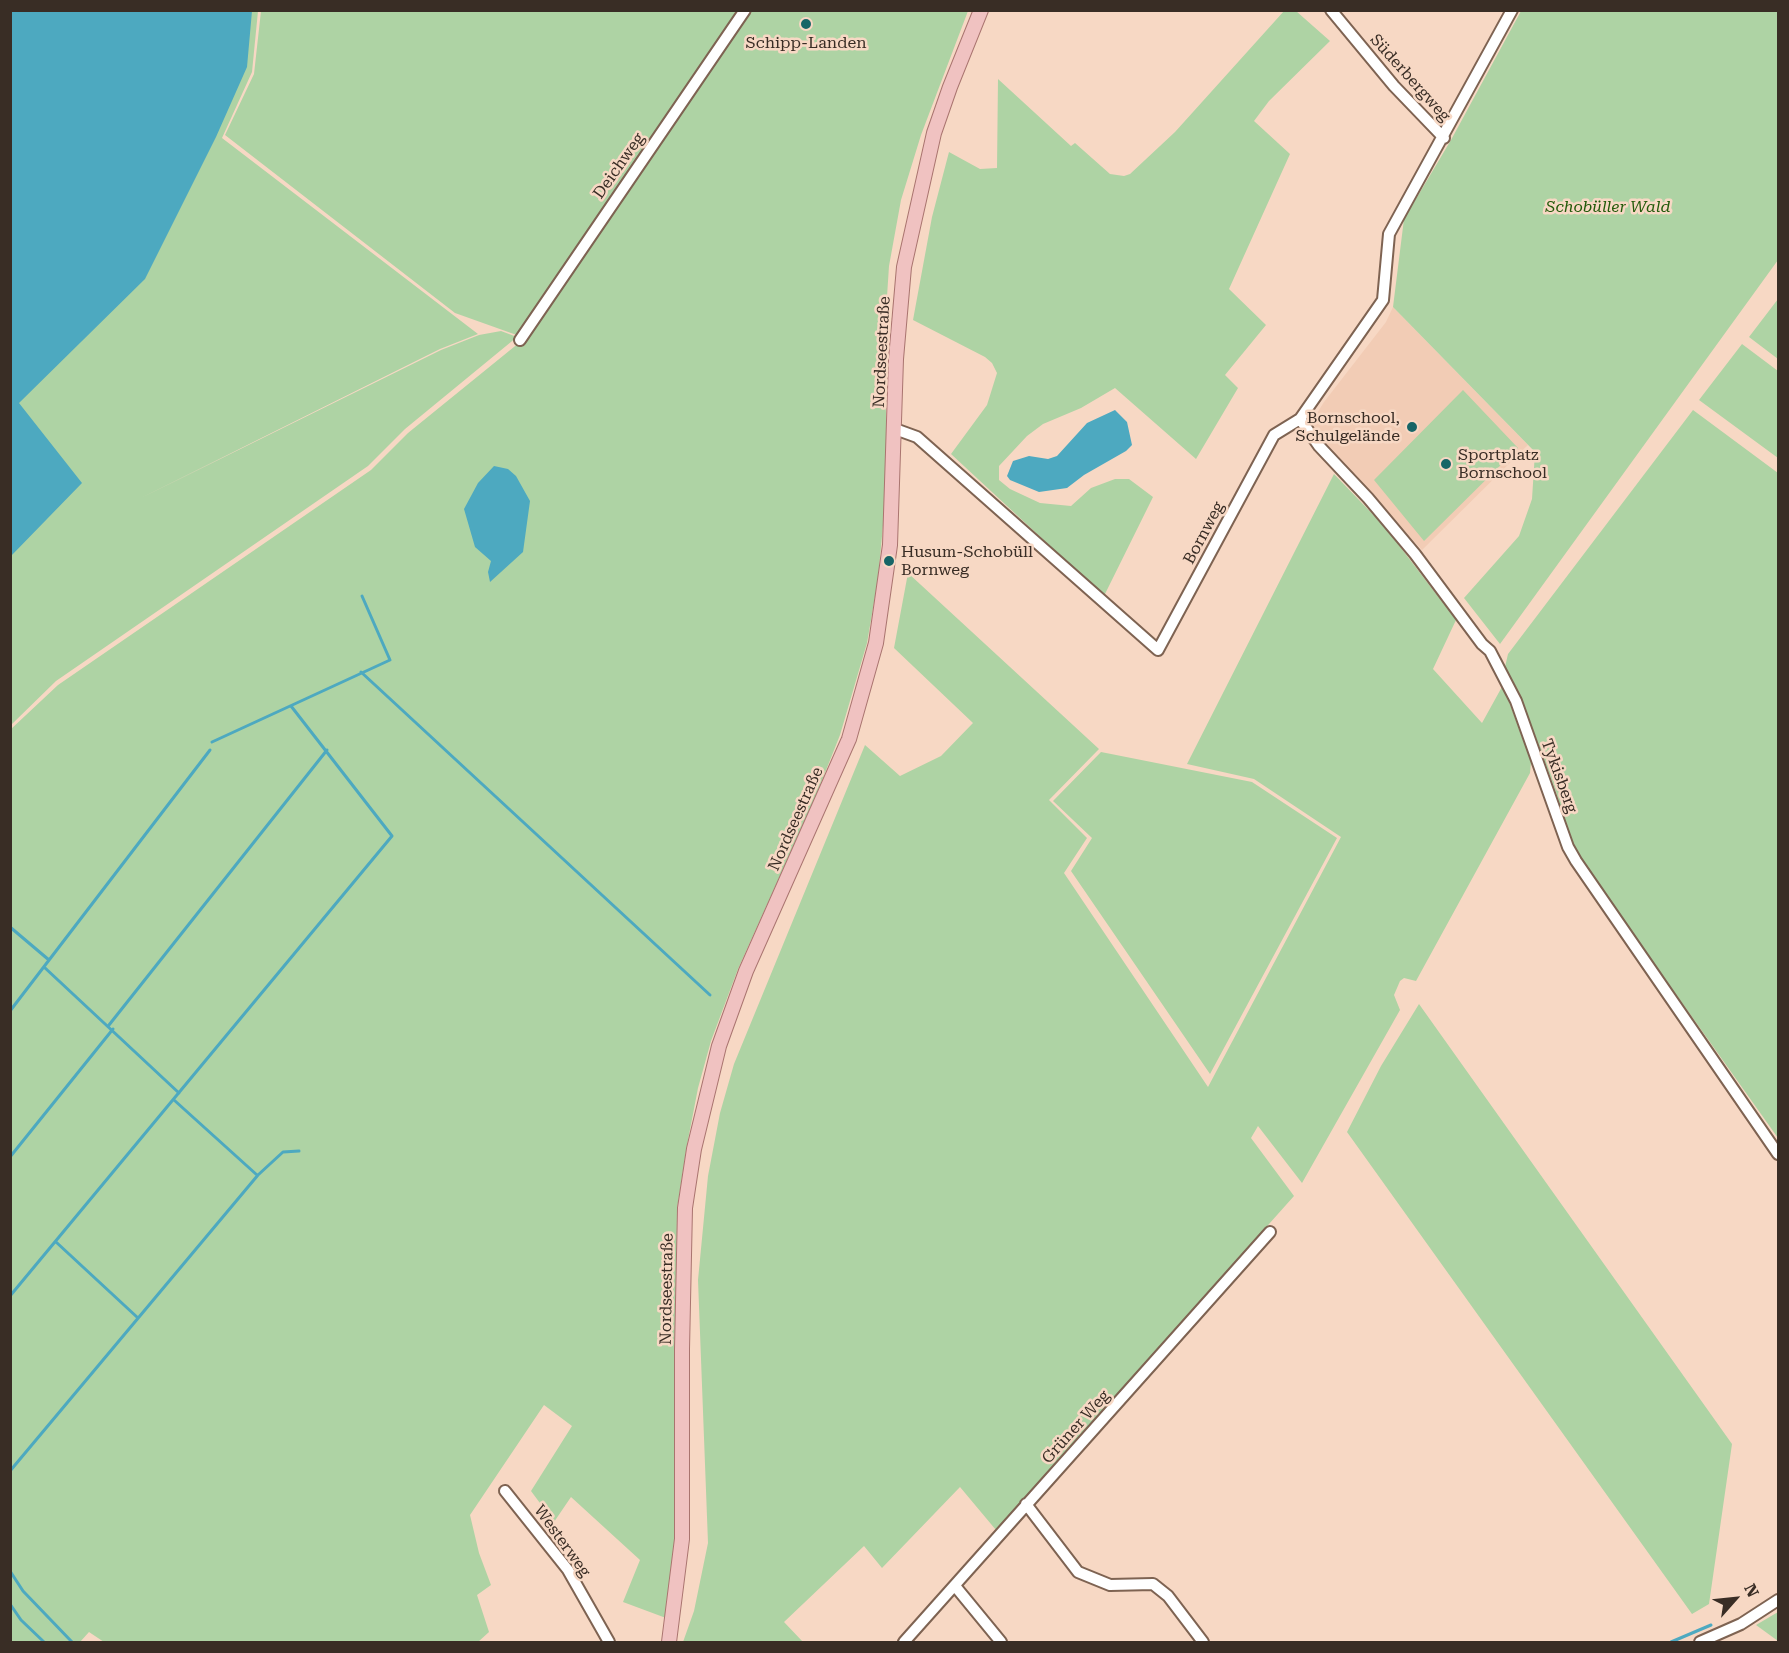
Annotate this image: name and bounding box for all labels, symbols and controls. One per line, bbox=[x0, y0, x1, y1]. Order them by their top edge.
marker: Schipp-Landen bbox=[799, 17, 813, 31]
street label: Süderbergweg bbox=[1366, 30, 1454, 126]
place label: Schipp-Landen bbox=[746, 33, 866, 53]
street label: Deichweg bbox=[589, 129, 649, 203]
park label: Schobüller Wald bbox=[1546, 197, 1670, 217]
street label: Nordseestraße bbox=[869, 296, 895, 408]
place label: Bornschool, Schulgelände bbox=[1295, 408, 1400, 446]
marker: Bornschool, Schulgelände bbox=[1405, 420, 1419, 434]
place label: Sportplatz Bornschool bbox=[1458, 445, 1547, 483]
marker: Sportplatz Bornschool bbox=[1439, 457, 1453, 471]
street label: Bornweg bbox=[1180, 498, 1228, 568]
place label: Husum-Schobüll Bornweg bbox=[901, 542, 1033, 580]
marker: Husum-Schobüll Bornweg bbox=[882, 554, 896, 568]
street label: Tykisberg bbox=[1537, 736, 1581, 816]
street label: Nordseestraße bbox=[765, 764, 827, 874]
street label: Nordseestraße bbox=[656, 1233, 678, 1345]
street label: Grüner Weg bbox=[1038, 1386, 1114, 1468]
street label: Westerweg bbox=[530, 1501, 594, 1581]
north arrow bbox=[1705, 1569, 1765, 1629]
text: N bbox=[1740, 1581, 1763, 1600]

